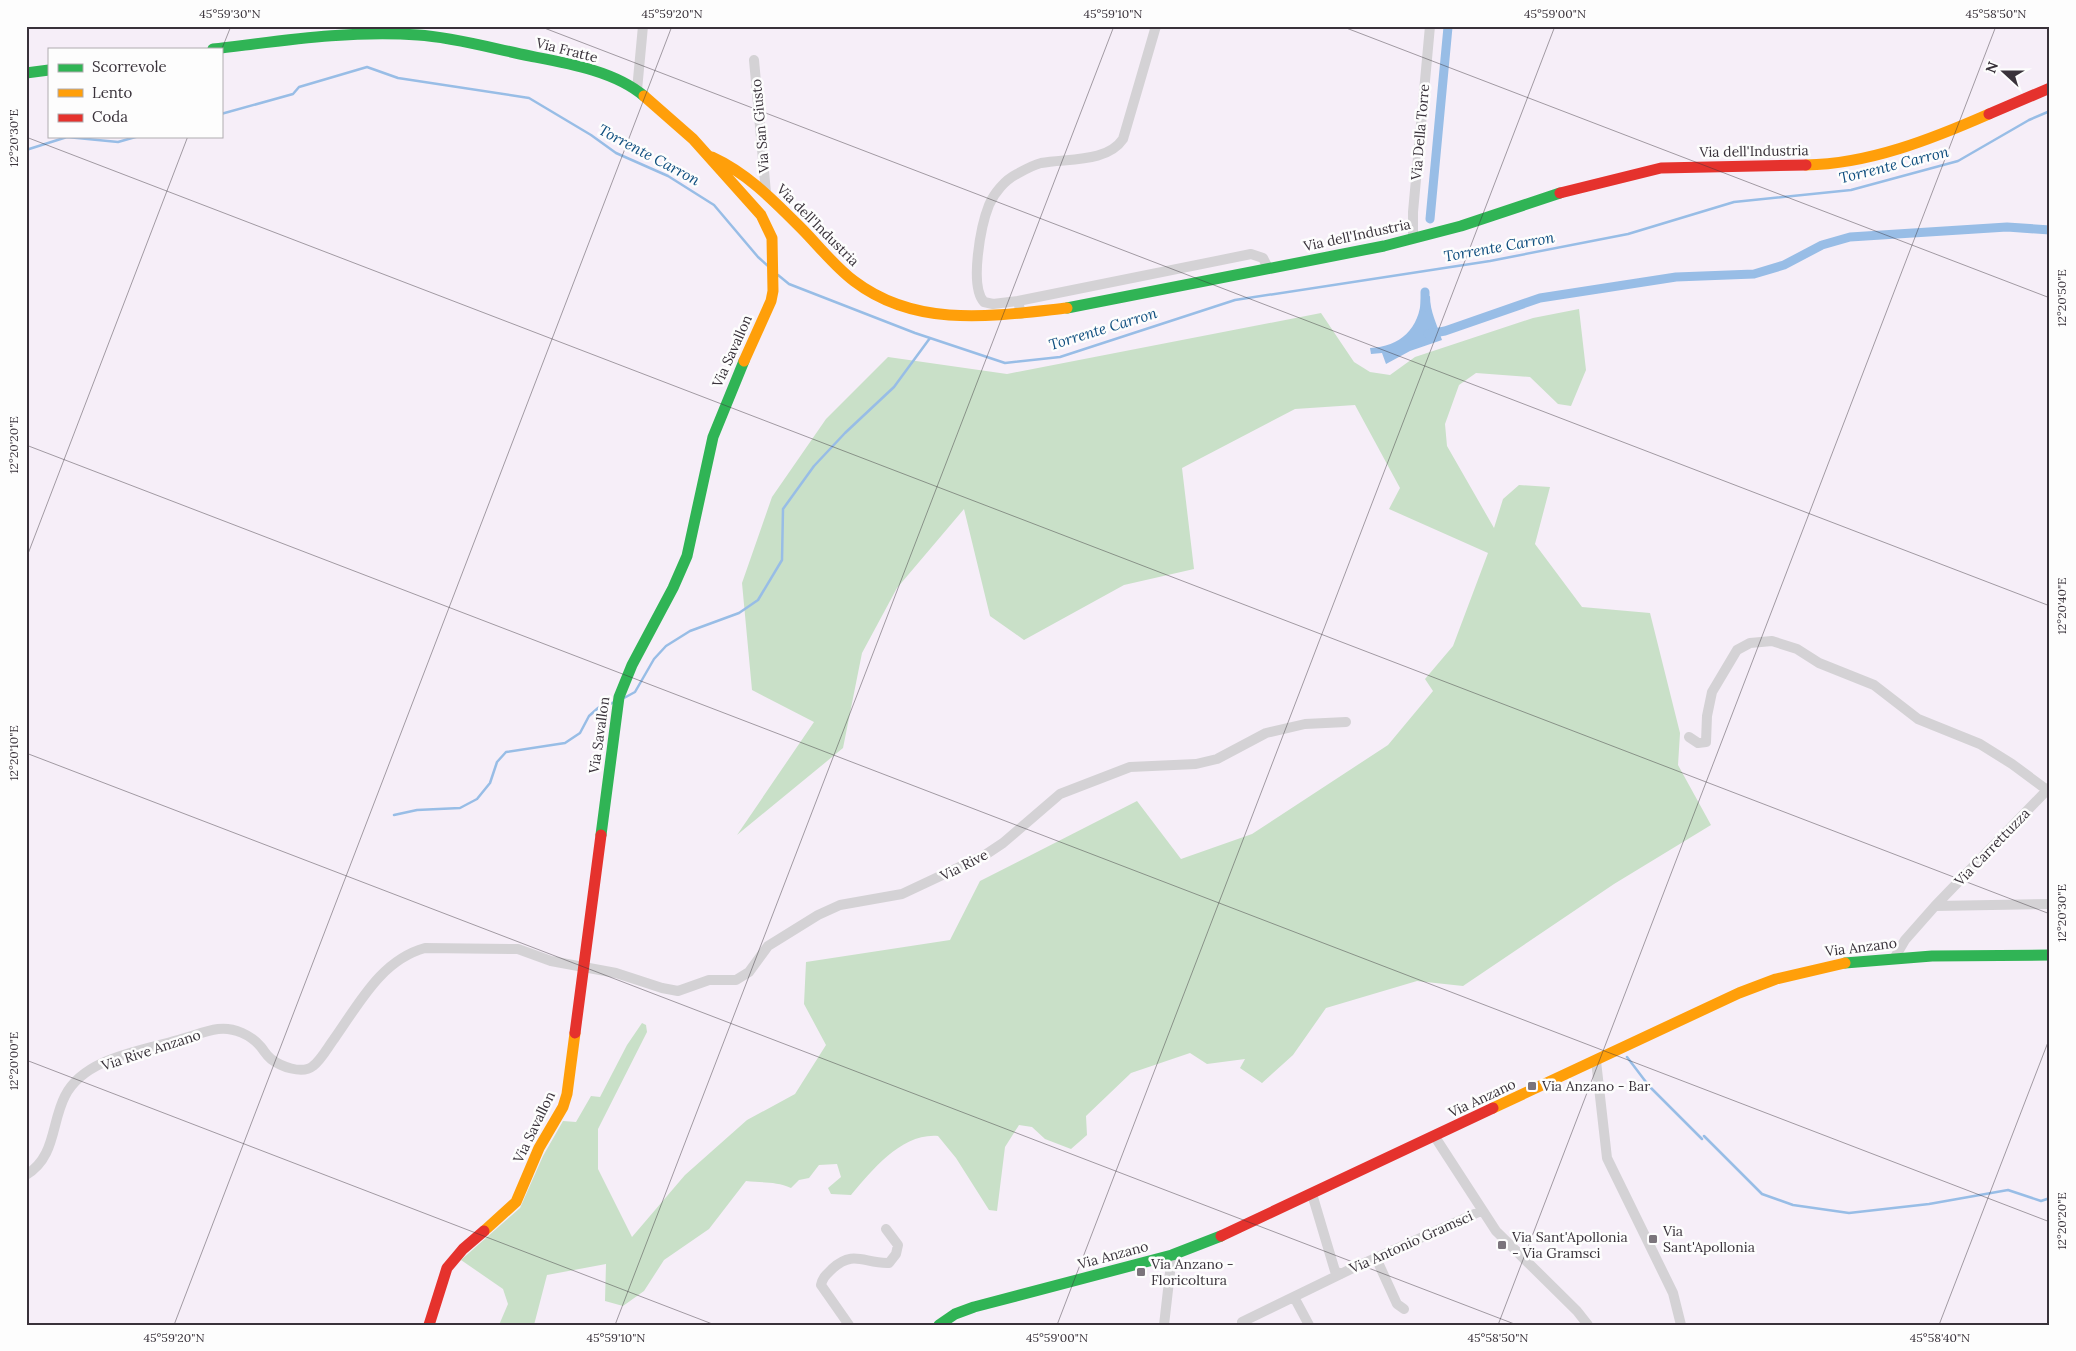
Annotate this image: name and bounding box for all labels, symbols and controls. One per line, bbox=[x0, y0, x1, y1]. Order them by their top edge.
text: 45°59'30"N bbox=[199, 6, 261, 21]
text: 45°59'20"N bbox=[641, 6, 703, 21]
text: 45°59'10"N bbox=[1084, 6, 1143, 21]
text: 45°59'00"N bbox=[1524, 6, 1586, 21]
text: 45°58'50"N bbox=[1966, 6, 2026, 21]
street label: Via Fratte bbox=[533, 33, 600, 66]
legend bbox=[48, 48, 222, 138]
north arrow bbox=[1978, 48, 2028, 98]
text: Scorrevole bbox=[92, 57, 167, 76]
text: N bbox=[1982, 59, 2002, 76]
street label: Via San Giusto bbox=[747, 78, 773, 175]
text: Lento bbox=[92, 83, 133, 102]
street label: Via Della Torre bbox=[1407, 83, 1433, 182]
text: Coda bbox=[92, 107, 128, 126]
text: 12°20'30"E bbox=[6, 109, 21, 167]
water label: Torrente Carron bbox=[595, 120, 704, 190]
street label: Via dell'Industria bbox=[1698, 141, 1809, 161]
water label: Torrente Carron bbox=[1837, 142, 1951, 187]
street label: Via dell'Industria bbox=[772, 179, 863, 270]
street label: Via dell'Industria bbox=[1301, 215, 1412, 255]
water label: Torrente Carron bbox=[1442, 227, 1557, 266]
text: 12°20'50"E bbox=[2054, 269, 2069, 327]
water label: Torrente Carron bbox=[1046, 303, 1160, 354]
street label: Via Savallon bbox=[708, 312, 756, 391]
text: 12°20'20"E bbox=[6, 416, 21, 474]
text: 12°20'40"E bbox=[2054, 577, 2069, 635]
street label: Via Savallon bbox=[585, 695, 613, 775]
text: 12°20'10"E bbox=[6, 725, 21, 781]
street label: Via Carrettuzza bbox=[1950, 804, 2034, 890]
street label: Via Rive bbox=[936, 845, 991, 885]
text: 12°20'30"E bbox=[2054, 884, 2069, 942]
street label: Via Anzano bbox=[1823, 934, 1898, 960]
street label: Via Rive Anzano bbox=[98, 1026, 203, 1075]
text: 12°20'00"E bbox=[6, 1032, 21, 1090]
street label: Via Anzano bbox=[1445, 1075, 1518, 1122]
place label: Via Anzano - Bar bbox=[1541, 1077, 1650, 1095]
marker: Via Anzano - Bar bbox=[1526, 1080, 1538, 1092]
street label: Via Savallon bbox=[509, 1088, 559, 1167]
text: 12°20'20"E bbox=[2054, 1192, 2069, 1250]
street label: Via Antonio Gramsci bbox=[1346, 1207, 1475, 1278]
place label: Via Sant'Apollonia bbox=[1662, 1222, 1755, 1256]
place label: Via Sant'Apollonia - Via Gramsci bbox=[1511, 1228, 1628, 1262]
marker: Via Sant'Apollonia bbox=[1647, 1233, 1659, 1245]
street label: Via Anzano bbox=[1075, 1237, 1150, 1273]
marker: Via Sant'Apollonia - Via Gramsci bbox=[1496, 1239, 1508, 1251]
place label: Via Anzano - Floricoltura bbox=[1150, 1255, 1234, 1289]
marker: Via Anzano - Floricoltura bbox=[1135, 1266, 1147, 1278]
text: 45°59'20"N bbox=[143, 1330, 205, 1345]
text: 45°59'10"N bbox=[587, 1330, 646, 1345]
text: 45°59'00"N bbox=[1026, 1330, 1088, 1345]
text: 45°58'50"N bbox=[1468, 1330, 1528, 1345]
text: 45°58'40"N bbox=[1910, 1330, 1970, 1345]

